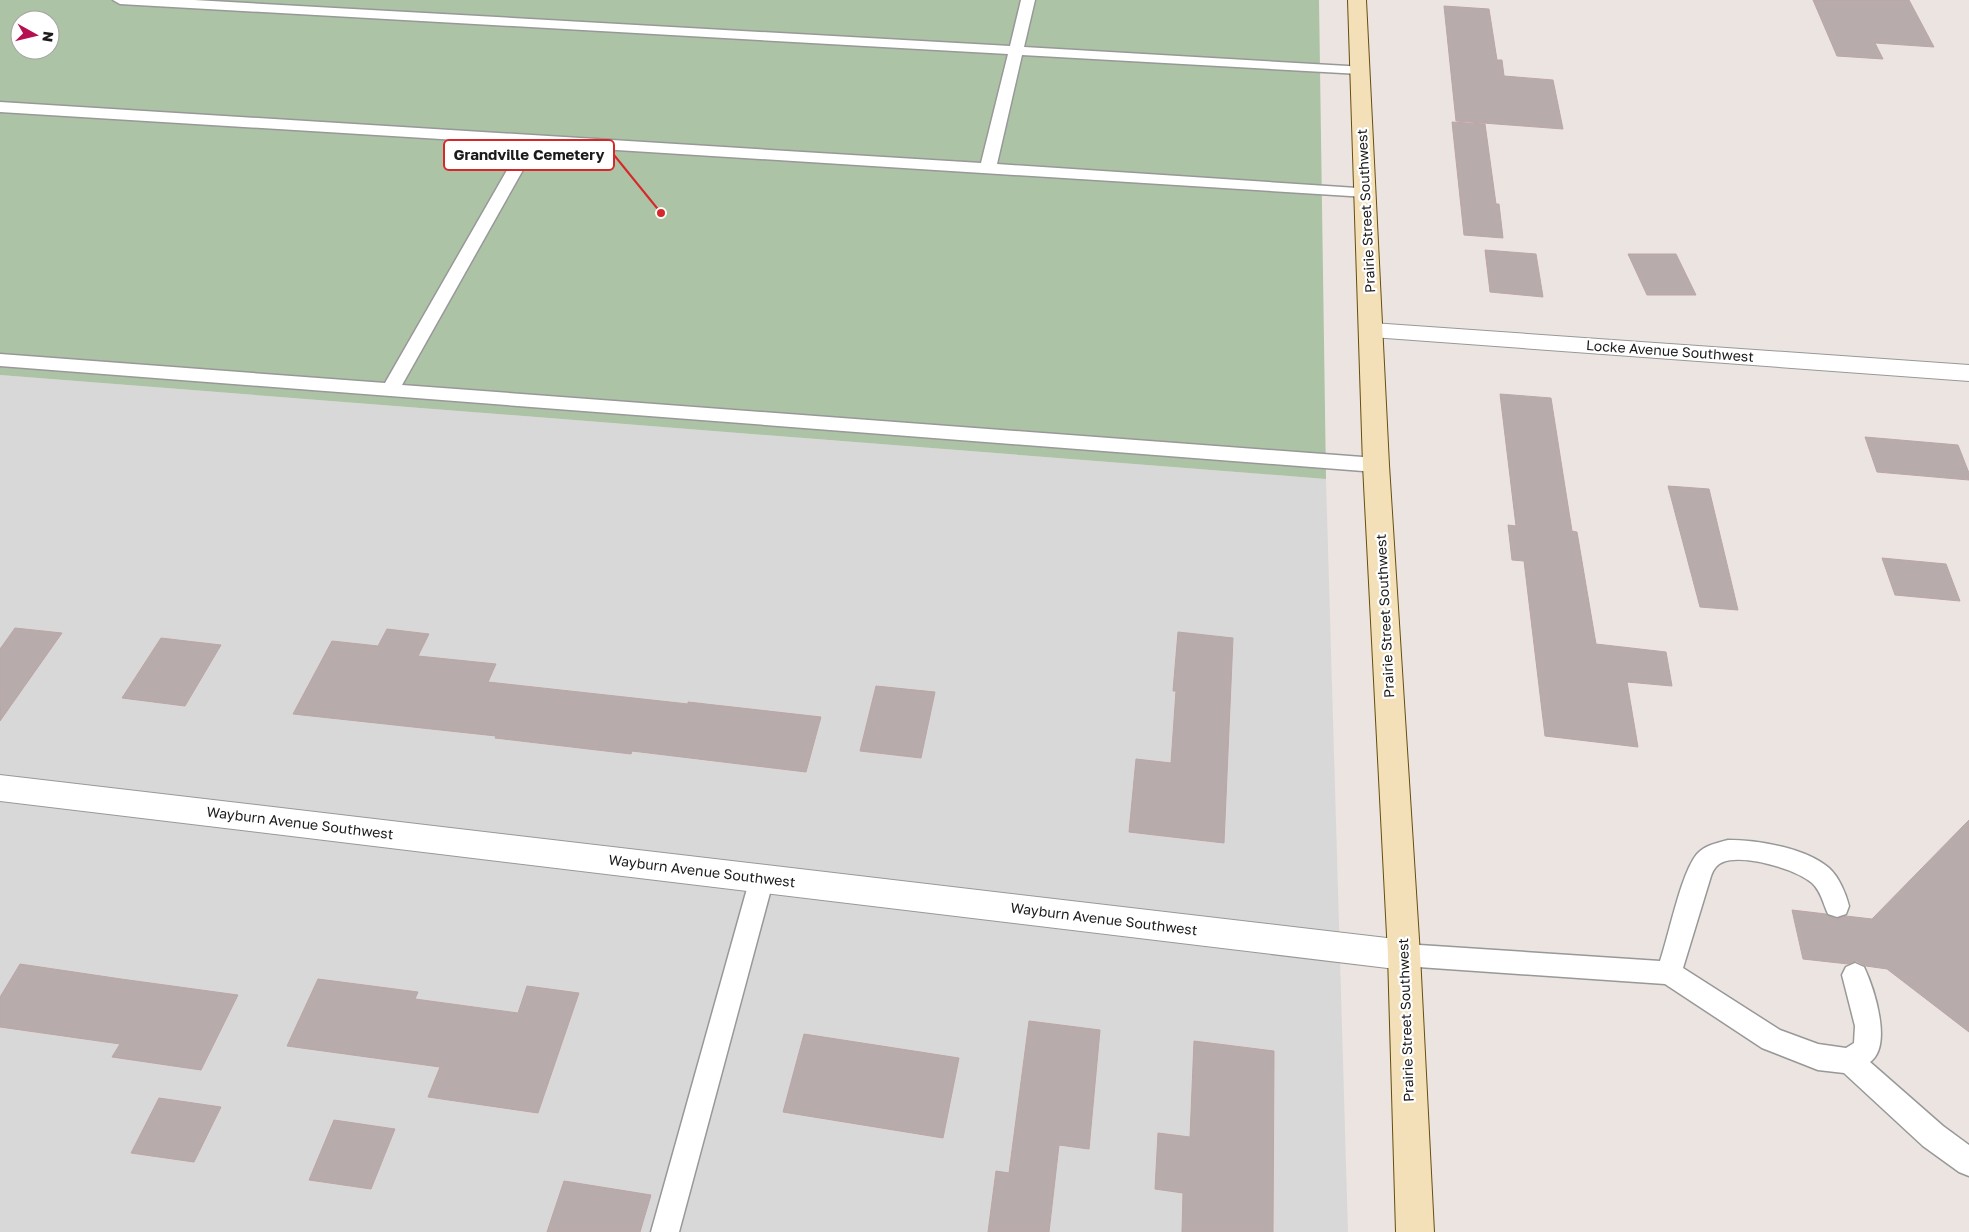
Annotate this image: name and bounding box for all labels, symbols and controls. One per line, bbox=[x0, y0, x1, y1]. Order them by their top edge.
north arrow bbox=[10, 10, 60, 60]
text: N bbox=[39, 30, 58, 43]
street label: Prairie Street Southwest bbox=[1353, 129, 1378, 293]
callout: Grandville Cemetery bbox=[444, 140, 614, 170]
text: Grandville Cemetery bbox=[454, 145, 604, 163]
street label: Locke Avenue Southwest bbox=[1586, 336, 1755, 365]
street label: Prairie Street Southwest bbox=[1372, 534, 1397, 698]
street label: Wayburn Avenue Southwest bbox=[206, 803, 394, 842]
street label: Wayburn Avenue Southwest bbox=[608, 851, 796, 890]
street label: Wayburn Avenue Southwest bbox=[1010, 899, 1198, 938]
street label: Prairie Street Southwest bbox=[1394, 938, 1417, 1102]

